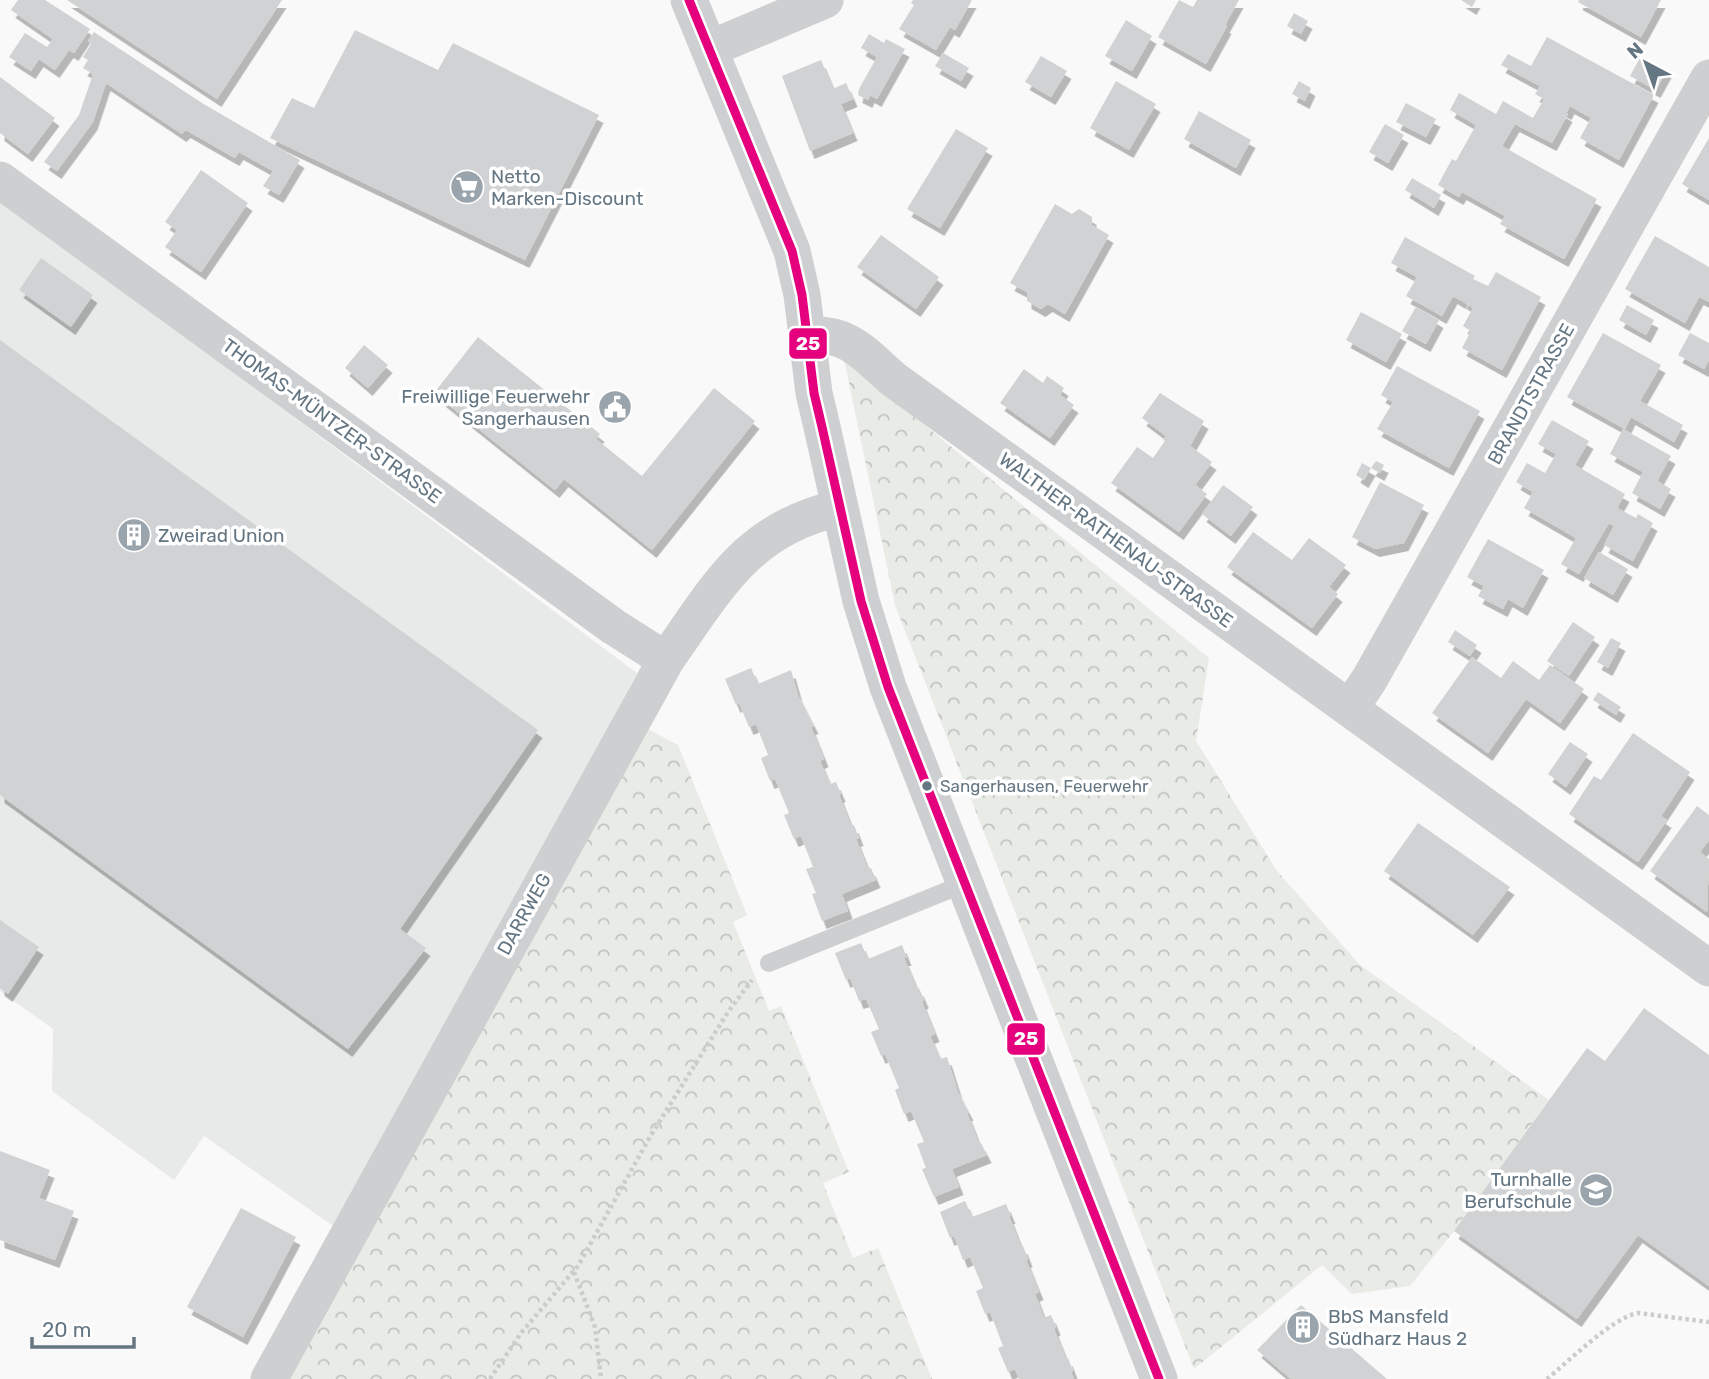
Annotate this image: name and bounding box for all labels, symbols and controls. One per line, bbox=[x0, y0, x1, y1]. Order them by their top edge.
north arrow bbox=[1611, 28, 1681, 98]
text: N bbox=[1622, 37, 1648, 64]
place label: Netto Marken-Discount bbox=[491, 165, 644, 210]
supermarket icon: Netto Marken-Discount bbox=[448, 168, 486, 206]
street label: BRANDTSTRASSE bbox=[1483, 319, 1579, 469]
line badge: 25 bbox=[788, 327, 828, 360]
text: 25 bbox=[796, 332, 820, 355]
street label: THOMAS-MÜNTZER-STRASSE bbox=[218, 334, 446, 508]
place label: Freiwillige Feuerwehr Sangerhausen bbox=[401, 385, 591, 430]
public building icon: Freiwillige Feuerwehr Sangerhausen bbox=[596, 388, 634, 426]
street label: WALTHER-RATHENAU-STRASSE bbox=[995, 447, 1237, 633]
building icon: Zweirad Union bbox=[115, 516, 153, 554]
place label: Zweirad Union bbox=[158, 524, 285, 547]
place label: Sangerhausen, Feuerwehr bbox=[940, 776, 1149, 796]
marker: Sangerhausen, Feuerwehr bbox=[920, 779, 934, 793]
street label: DARRWEG bbox=[492, 869, 556, 959]
line badge: 25 bbox=[1006, 1022, 1046, 1056]
text: 25 bbox=[1014, 1027, 1038, 1050]
place label: Turnhalle Berufschule bbox=[1464, 1168, 1572, 1213]
school or university icon: Turnhalle Berufschule bbox=[1577, 1171, 1615, 1209]
place label: BbS Mansfeld Südharz Haus 2 bbox=[1328, 1305, 1467, 1350]
scale bar bbox=[32, 1306, 133, 1350]
building icon: BbS Mansfeld Südharz Haus 2 bbox=[1284, 1308, 1322, 1346]
text: 20 m bbox=[42, 1317, 91, 1342]

